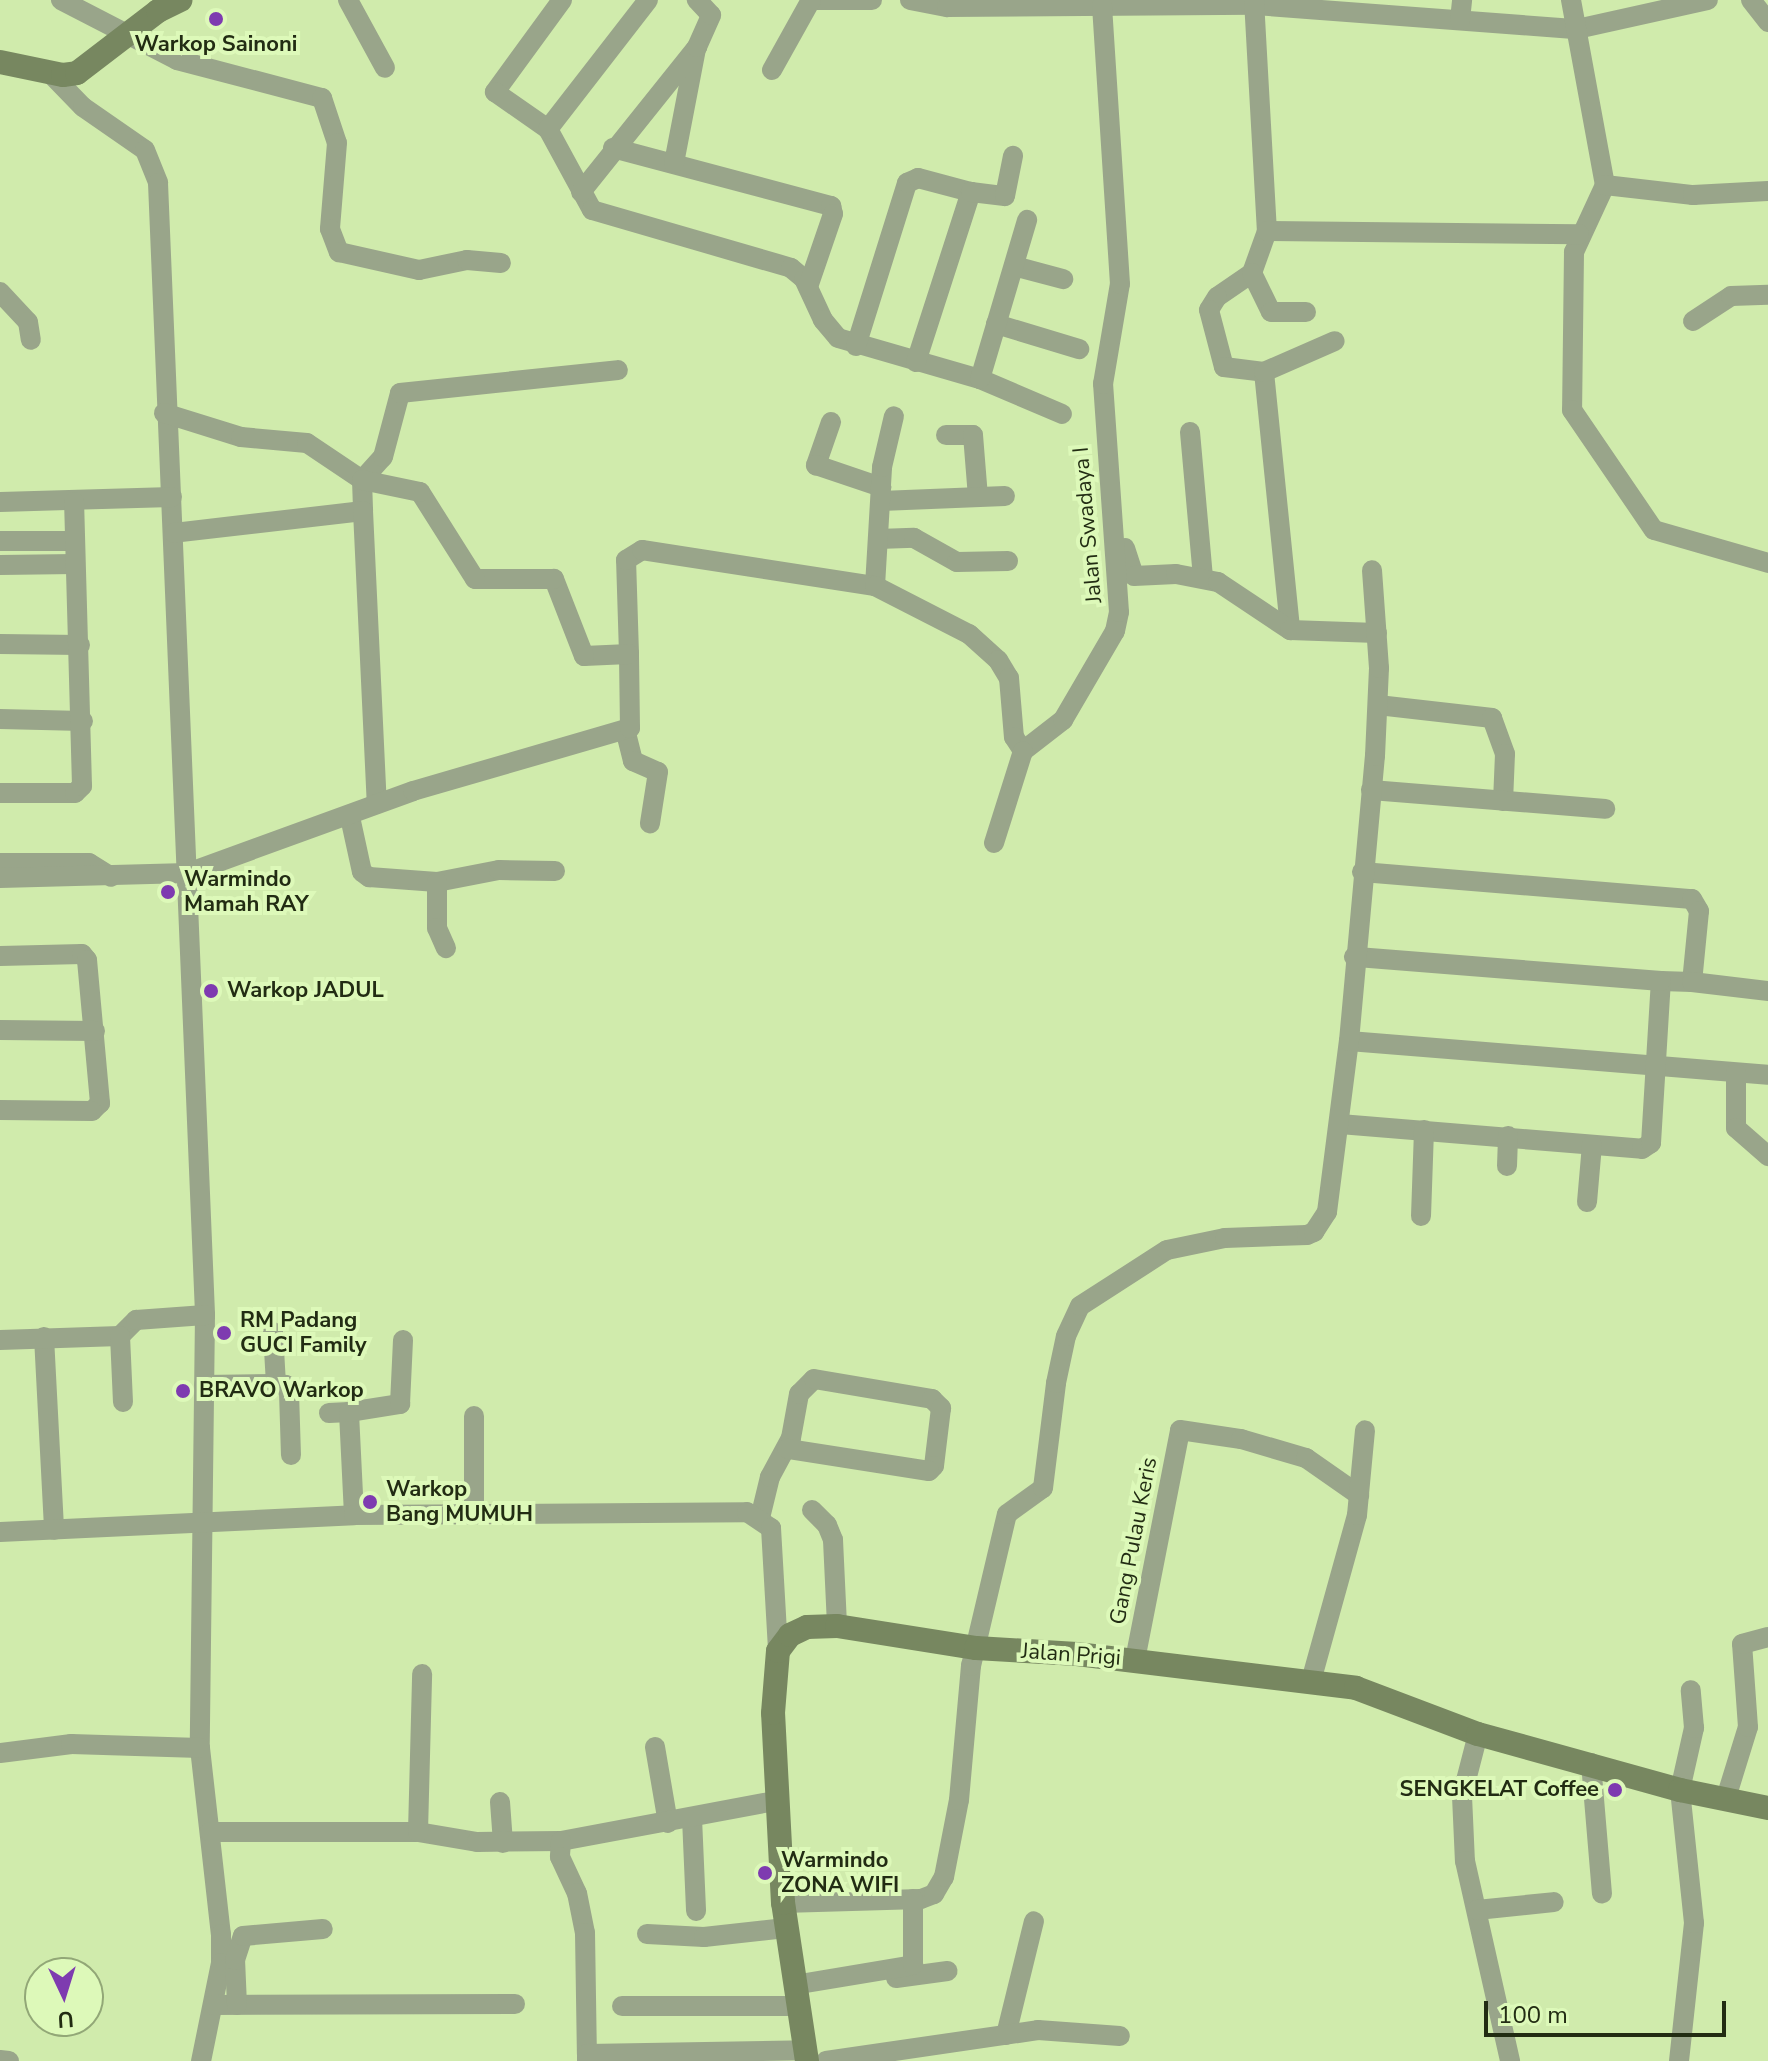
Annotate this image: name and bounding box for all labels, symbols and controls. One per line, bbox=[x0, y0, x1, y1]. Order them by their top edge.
marker: Warkop Sainoni bbox=[207, 10, 225, 28]
place label: Warkop Sainoni bbox=[135, 32, 297, 58]
street label: Jalan Swadaya I bbox=[1068, 446, 1108, 604]
place label: Warmindo Mamah RAY bbox=[184, 866, 309, 918]
marker: Warmindo Mamah RAY bbox=[159, 883, 177, 901]
place label: Warkop JADUL bbox=[227, 978, 384, 1004]
marker: Warkop JADUL bbox=[202, 982, 220, 1000]
place label: RM Padang GUCI Family bbox=[240, 1307, 367, 1358]
marker: RM Padang GUCI Family bbox=[215, 1324, 233, 1342]
place label: BRAVO Warkop bbox=[199, 1378, 364, 1404]
marker: BRAVO Warkop bbox=[174, 1382, 192, 1400]
street label: Gang Pulau Keris bbox=[1105, 1455, 1163, 1627]
place label: Warkop Bang MUMUH bbox=[386, 1476, 533, 1528]
marker: Warkop Bang MUMUH bbox=[361, 1493, 379, 1511]
street label: Jalan Prigi bbox=[1020, 1638, 1122, 1672]
place label: SENGKELAT Coffee bbox=[1400, 1777, 1599, 1803]
marker: SENGKELAT Coffee bbox=[1606, 1781, 1624, 1799]
place label: Warmindo ZONA WIFI bbox=[781, 1847, 899, 1898]
marker: Warmindo ZONA WIFI bbox=[756, 1864, 774, 1882]
north arrow bbox=[24, 1957, 104, 2037]
scale bar bbox=[1488, 1985, 1730, 2035]
text: 100 m bbox=[1498, 1999, 1568, 2031]
text: U bbox=[56, 2003, 75, 2034]

